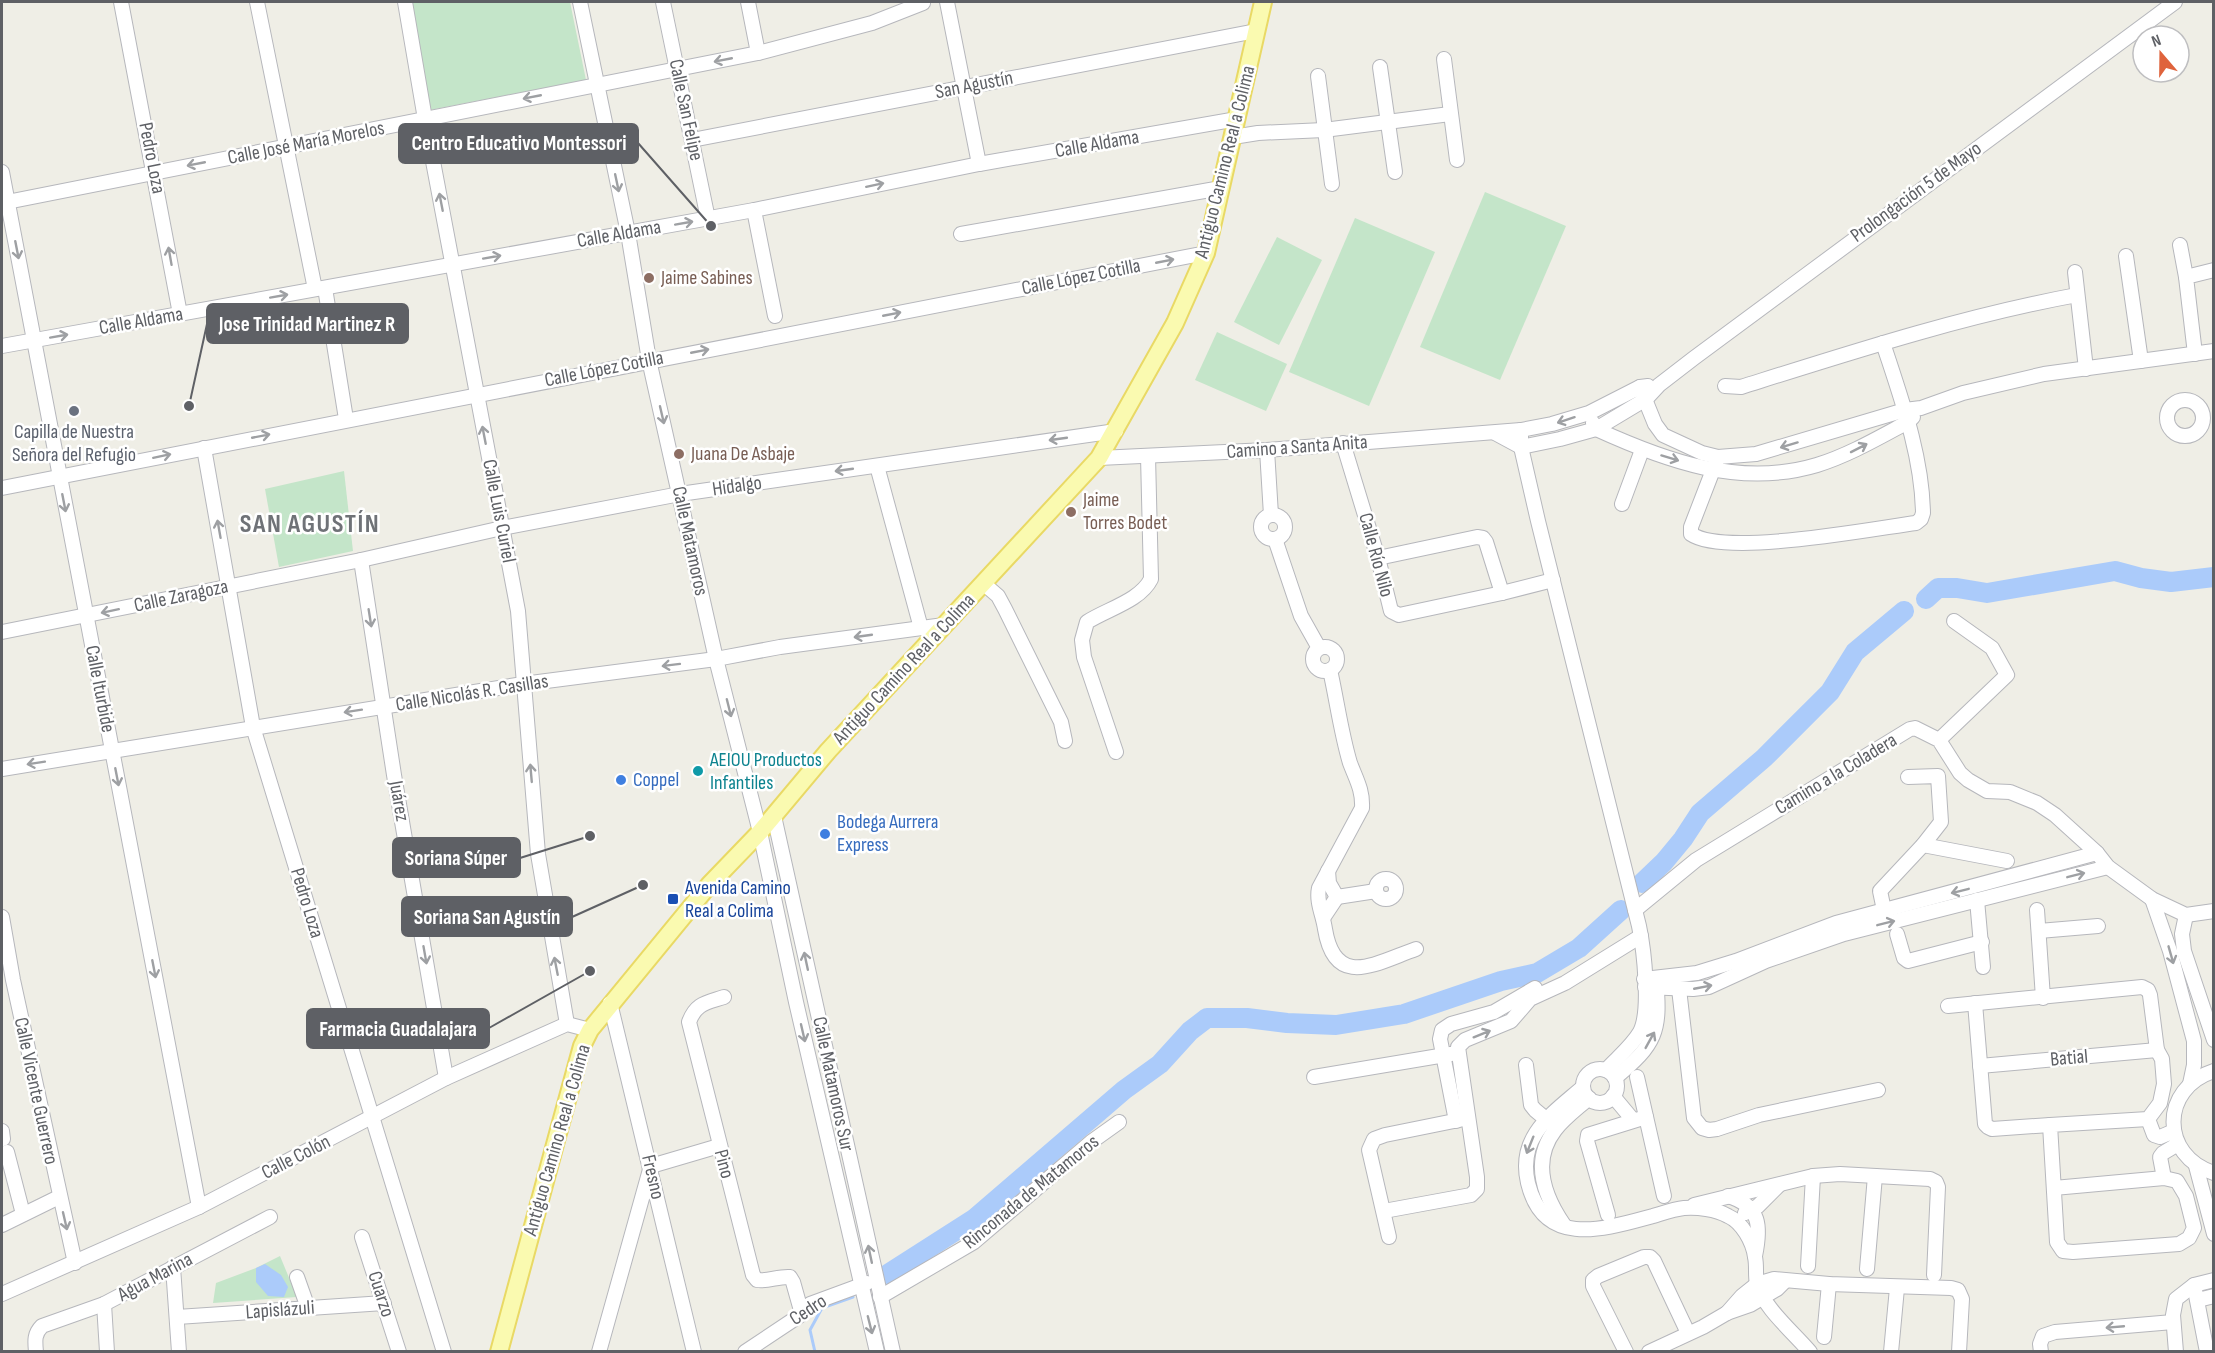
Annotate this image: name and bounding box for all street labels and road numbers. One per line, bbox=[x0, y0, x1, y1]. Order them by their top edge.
street label: Calle San Felipe bbox=[664, 57, 708, 163]
street label: Antiguo Camino Real a Colima bbox=[1189, 63, 1261, 262]
street label: San Agustín bbox=[933, 66, 1015, 104]
street label: Calle José María Morelos bbox=[226, 116, 386, 170]
street label: Pedro Loza bbox=[133, 120, 171, 196]
street label: Calle Aldama bbox=[1053, 125, 1141, 163]
street label: Prolongación 5 de Mayo bbox=[1846, 136, 1986, 248]
street label: Calle Aldama bbox=[575, 215, 663, 253]
street label: Calle López Cotilla bbox=[1019, 254, 1143, 300]
street label: Calle Aldama bbox=[97, 302, 185, 340]
street label: Calle López Cotilla bbox=[542, 346, 666, 392]
street label: Camino a Santa Anita bbox=[1226, 430, 1368, 464]
street label: Calle Luis Curiel bbox=[477, 457, 521, 565]
street label: Hidalgo bbox=[711, 471, 763, 501]
street label: Calle Matamoros bbox=[667, 484, 713, 598]
street label: Calle Río Nilo bbox=[1353, 510, 1399, 600]
street label: Calle Zaragoza bbox=[132, 574, 230, 618]
street label: Antiguo Camino Real a Colima bbox=[827, 589, 980, 750]
street label: Calle Iturbide bbox=[80, 643, 120, 735]
street label: Calle Nicolás R. Casillas bbox=[394, 669, 550, 717]
street label: Camino a la Coladera bbox=[1771, 728, 1901, 820]
street label: Juárez bbox=[383, 778, 414, 823]
street label: Pedro Loza bbox=[285, 865, 329, 941]
street label: Calle Vicente Guerrero bbox=[9, 1015, 63, 1167]
street label: Calle Matamoros Sur bbox=[807, 1015, 859, 1154]
street label: Antiguo Camino Real a Colima bbox=[518, 1042, 596, 1239]
street label: Batial bbox=[2049, 1044, 2089, 1072]
street label: Calle Colón bbox=[258, 1129, 334, 1185]
street label: Rinconada de Matamoros bbox=[958, 1130, 1104, 1254]
street label: Pino bbox=[709, 1147, 739, 1181]
street label: Fresno bbox=[636, 1152, 670, 1202]
street label: Agua Marina bbox=[113, 1247, 197, 1307]
street label: Cuarzo bbox=[362, 1268, 400, 1320]
street label: Cedro bbox=[785, 1289, 831, 1331]
street label: Lapislázuli bbox=[245, 1296, 315, 1324]

